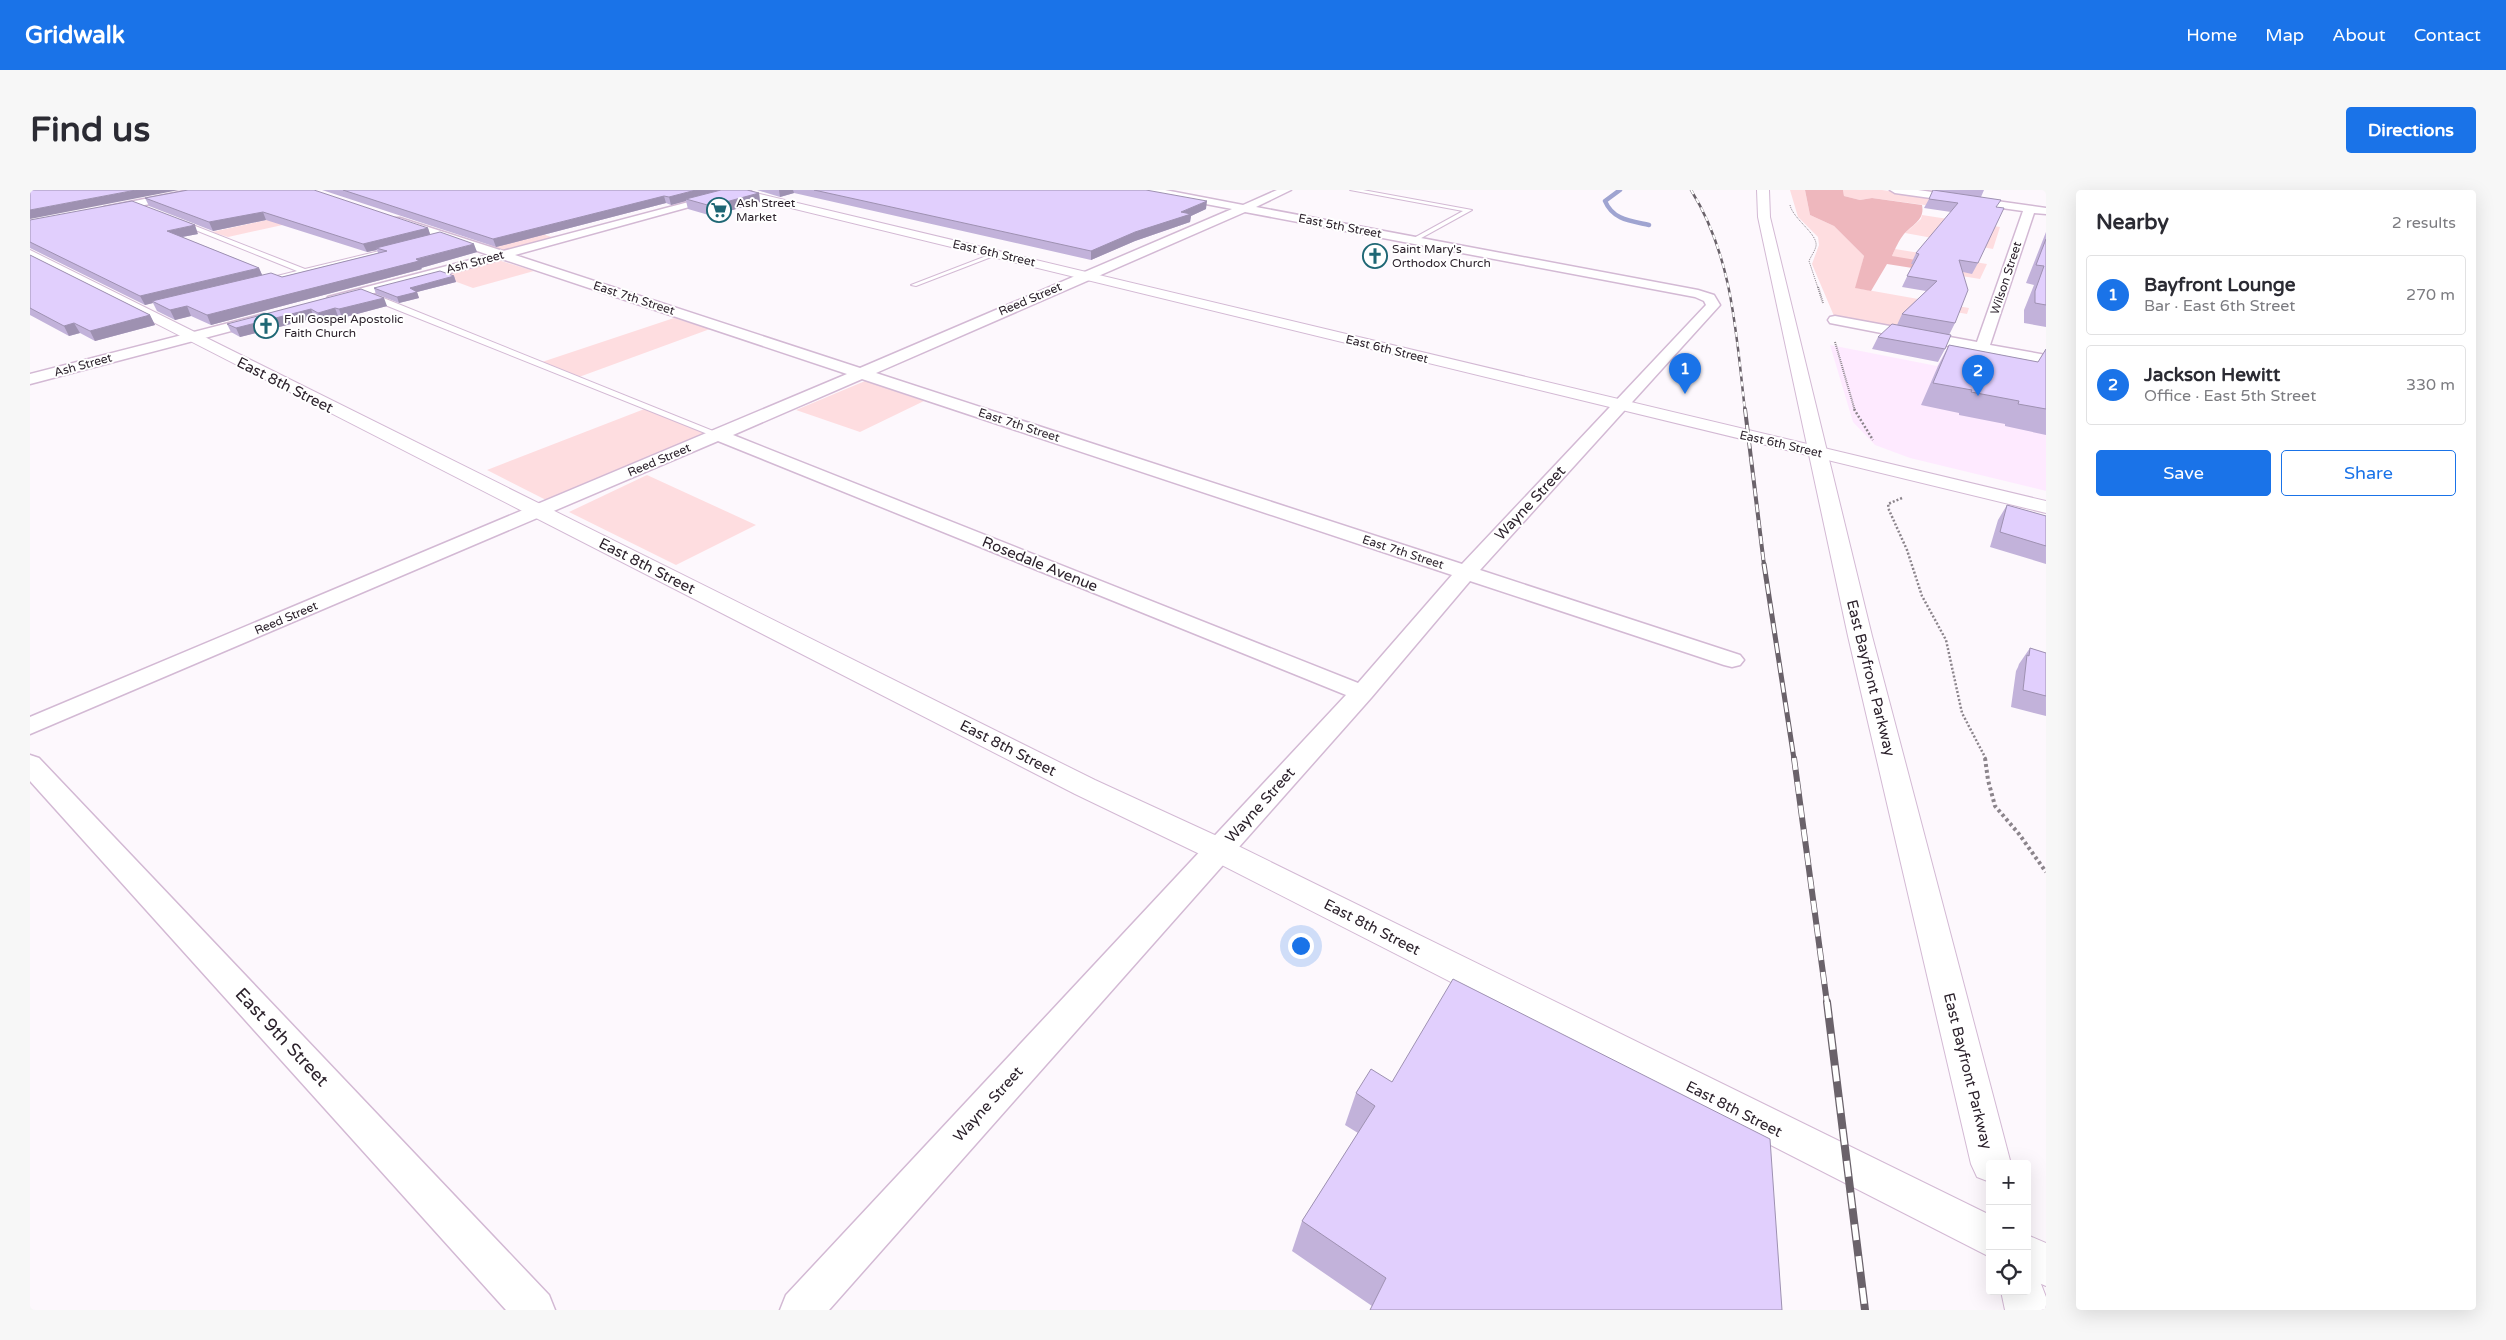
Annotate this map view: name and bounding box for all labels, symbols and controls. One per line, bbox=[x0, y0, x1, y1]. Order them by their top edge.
text: Gridwalk bbox=[25, 21, 125, 50]
text: Home bbox=[2186, 24, 2237, 46]
text: Map bbox=[2265, 24, 2304, 46]
text: About bbox=[2332, 24, 2386, 46]
text: Contact bbox=[2414, 24, 2481, 46]
button: Directions bbox=[2346, 107, 2476, 153]
text: Find us bbox=[30, 109, 150, 151]
place label: Ash Street Market bbox=[736, 196, 796, 224]
supermarket icon: Ash Street Market bbox=[706, 197, 732, 223]
text: Nearby bbox=[2096, 210, 2169, 235]
street label: East 5th Street bbox=[1297, 211, 1383, 241]
text: 2 results bbox=[2392, 213, 2456, 233]
street label: East 6th Street bbox=[951, 237, 1037, 269]
street label: Wilson Street bbox=[1988, 239, 2024, 316]
place label: Saint Mary's Orthodox Church bbox=[1392, 242, 1491, 270]
church icon: Saint Mary's Orthodox Church bbox=[1362, 243, 1388, 269]
street label: Ash Street bbox=[444, 247, 506, 276]
text: Bayfront Lounge bbox=[2144, 274, 2296, 296]
street label: East 7th Street bbox=[592, 278, 677, 318]
street label: Reed Street bbox=[996, 279, 1064, 319]
text: 1 bbox=[2108, 285, 2118, 305]
text: 270 m bbox=[2406, 285, 2455, 305]
text: Bar · East 6th Street bbox=[2144, 296, 2295, 316]
place label: Full Gospel Apostolic Faith Church bbox=[284, 312, 404, 340]
church icon: Full Gospel Apostolic Faith Church bbox=[253, 313, 279, 339]
street label: East 6th Street bbox=[1344, 332, 1430, 366]
street label: Ash Street bbox=[52, 350, 114, 379]
street label: East 8th Street bbox=[234, 353, 336, 417]
pin: 1 bbox=[1669, 353, 1701, 394]
pin: 2 bbox=[1962, 355, 1994, 396]
text: Jackson Hewitt bbox=[2144, 364, 2280, 386]
text: 2 bbox=[2108, 375, 2118, 395]
text: 330 m bbox=[2406, 375, 2455, 395]
text: Office · East 5th Street bbox=[2144, 386, 2316, 406]
street label: East 7th Street bbox=[977, 405, 1062, 445]
street label: East 6th Street bbox=[1738, 428, 1824, 460]
street label: Reed Street bbox=[625, 440, 693, 480]
button: Save bbox=[2096, 450, 2271, 496]
button: Share bbox=[2281, 450, 2456, 496]
street label: Wayne Street bbox=[1491, 462, 1569, 544]
street label: East 7th Street bbox=[1361, 532, 1446, 572]
street label: Rosedale Avenue bbox=[980, 533, 1100, 595]
street label: East 8th Street bbox=[596, 534, 698, 598]
street label: Reed Street bbox=[252, 598, 320, 638]
street label: East Bayfront Parkway bbox=[1843, 598, 1899, 758]
street label: East 8th Street bbox=[957, 716, 1059, 780]
street label: Wayne Street bbox=[1221, 763, 1299, 846]
street label: East 8th Street bbox=[1321, 895, 1423, 959]
your location bbox=[1288, 933, 1314, 959]
street label: East 9th Street bbox=[231, 983, 333, 1091]
street label: East Bayfront Parkway bbox=[1940, 991, 1996, 1151]
street label: Wayne Street bbox=[949, 1062, 1027, 1145]
street label: East 8th Street bbox=[1683, 1077, 1785, 1141]
map controls bbox=[1986, 1160, 2031, 1295]
button: + bbox=[1986, 1160, 2031, 1205]
button: − bbox=[1986, 1205, 2031, 1250]
button: locate bbox=[1986, 1250, 2031, 1295]

